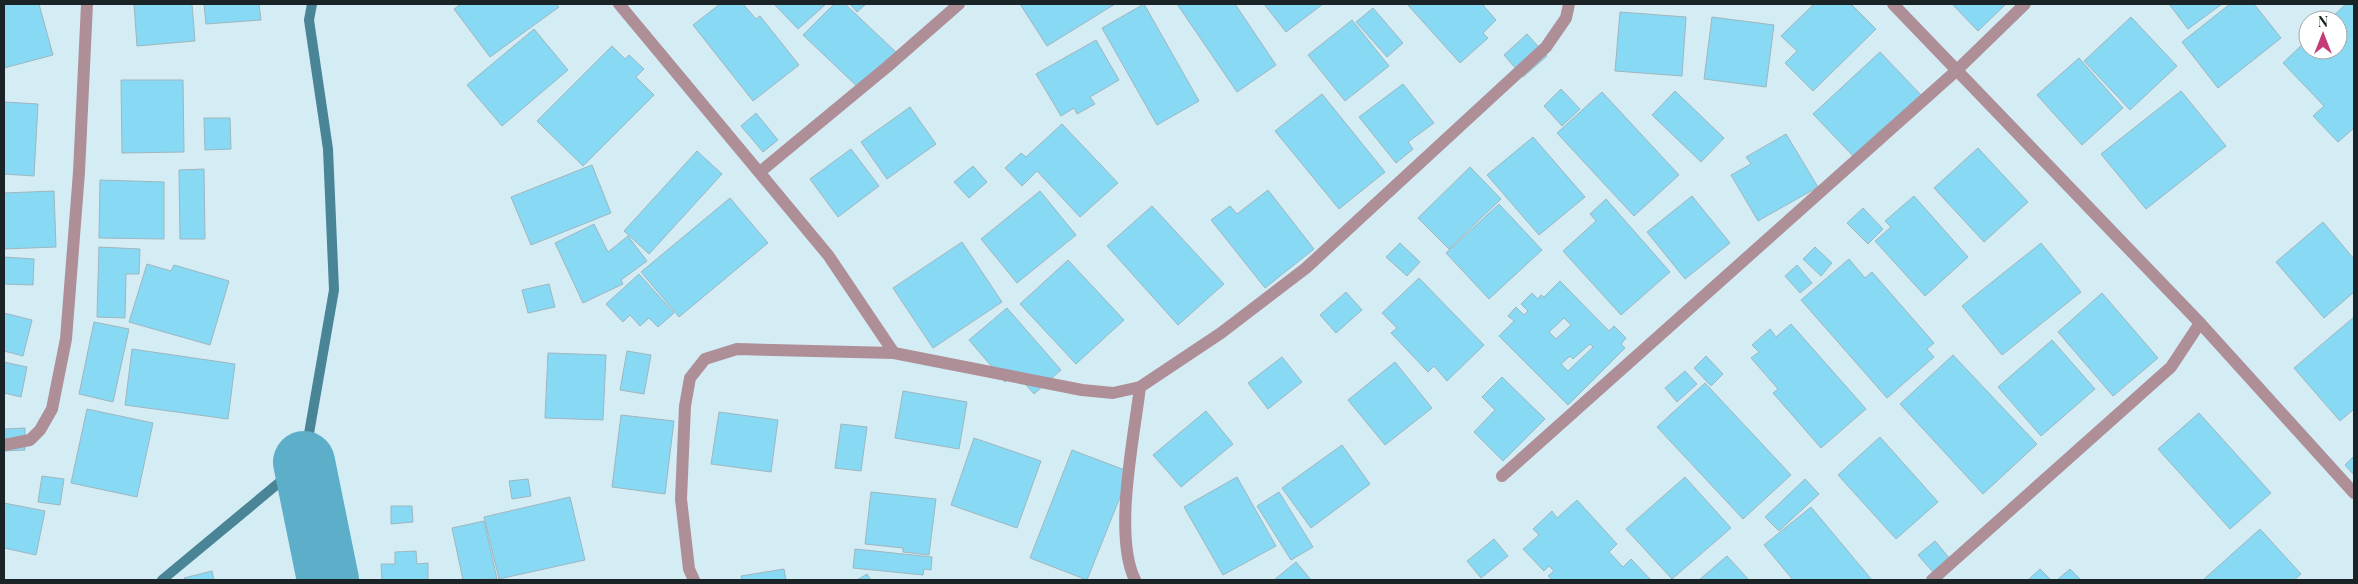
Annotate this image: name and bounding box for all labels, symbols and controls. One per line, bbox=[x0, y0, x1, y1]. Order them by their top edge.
north arrow bbox=[2298, 10, 2348, 60]
text: N bbox=[2318, 12, 2328, 31]

